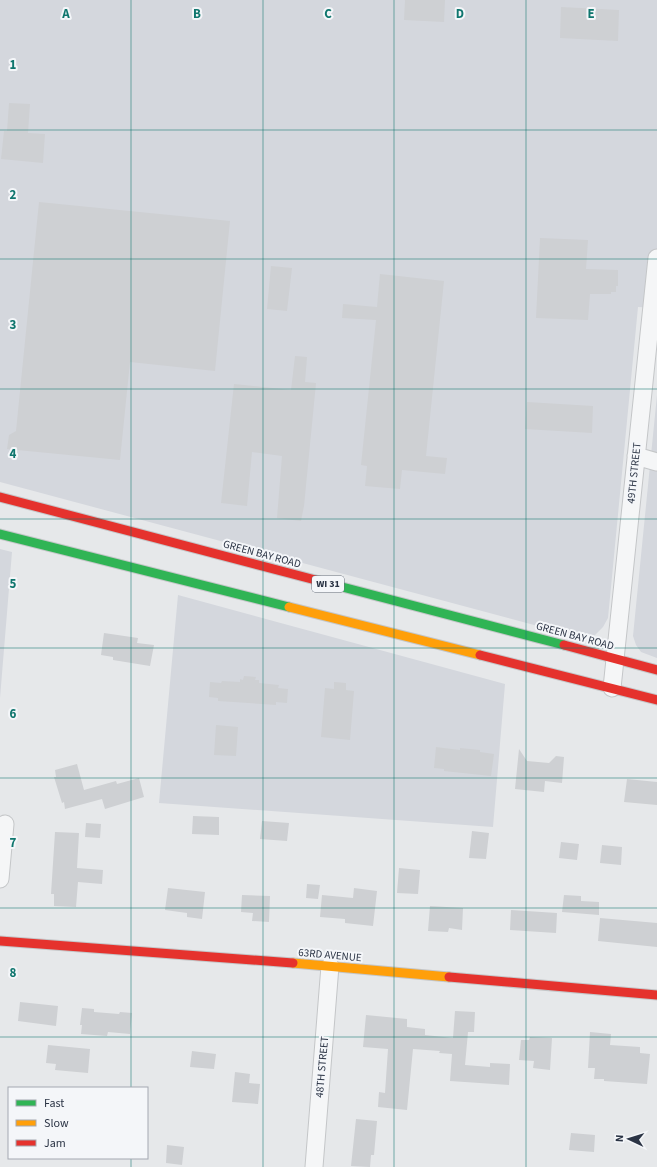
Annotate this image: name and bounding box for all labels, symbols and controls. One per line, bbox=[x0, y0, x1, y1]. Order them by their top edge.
text: A bbox=[61, 5, 70, 23]
text: B bbox=[193, 5, 201, 23]
text: C bbox=[324, 5, 332, 23]
text: D bbox=[456, 5, 464, 23]
text: E bbox=[587, 5, 595, 23]
text: 1 bbox=[10, 56, 17, 74]
text: 2 bbox=[10, 186, 17, 204]
text: 3 bbox=[10, 316, 17, 334]
street label: 49TH STREET bbox=[623, 442, 645, 504]
text: 4 bbox=[10, 445, 17, 463]
street label: GREEN BAY ROAD bbox=[221, 536, 303, 572]
text: 5 bbox=[10, 575, 17, 593]
road number: WI 31 bbox=[312, 576, 344, 592]
street label: GREEN BAY ROAD bbox=[534, 618, 616, 654]
text: 6 bbox=[10, 705, 17, 723]
text: 7 bbox=[10, 834, 17, 852]
street label: 63RD AVENUE bbox=[298, 945, 362, 965]
text: 8 bbox=[10, 964, 17, 982]
street label: 48TH STREET bbox=[312, 1036, 332, 1098]
legend bbox=[8, 1087, 148, 1159]
text: Fast bbox=[44, 1095, 64, 1112]
text: Slow bbox=[44, 1115, 69, 1132]
north arrow bbox=[609, 1119, 649, 1159]
text: N bbox=[612, 1134, 627, 1143]
text: Jam bbox=[44, 1135, 66, 1152]

